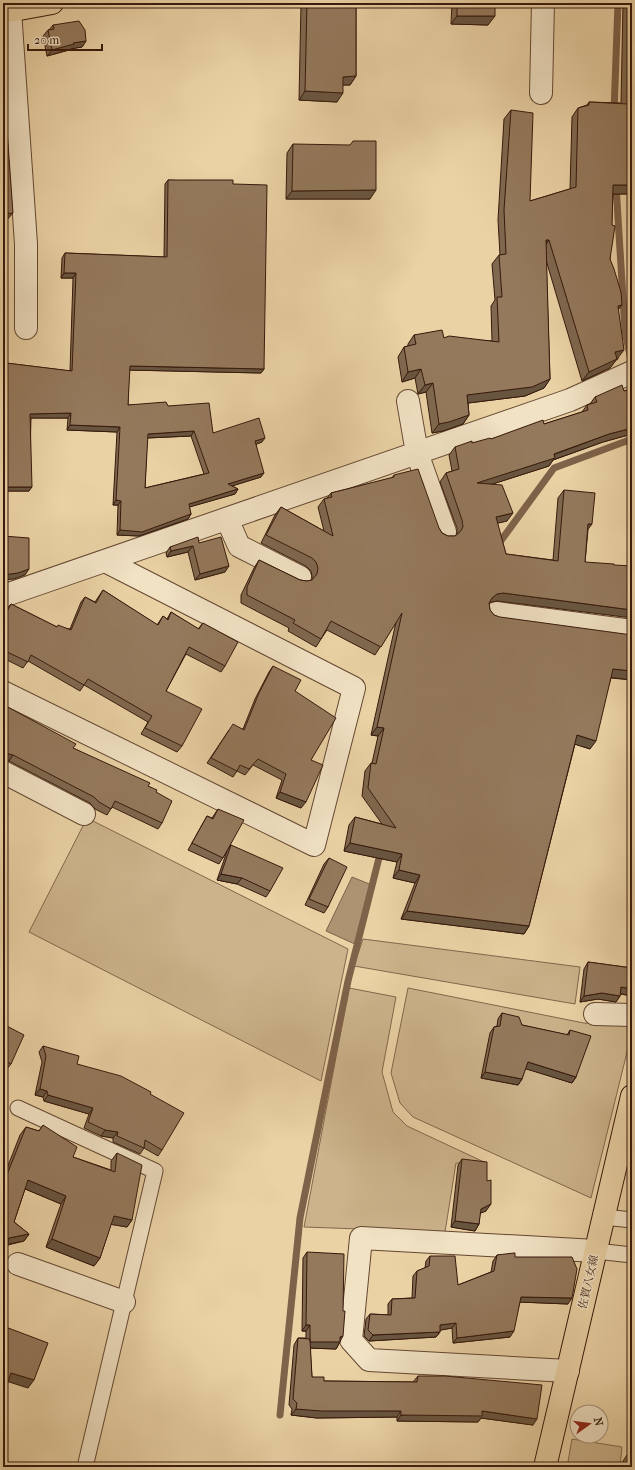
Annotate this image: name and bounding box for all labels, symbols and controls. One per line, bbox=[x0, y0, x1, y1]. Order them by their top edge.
scale bar bbox=[28, 26, 102, 52]
text: 20 m bbox=[34, 33, 59, 47]
street label: 佐賀八女線 bbox=[576, 1254, 601, 1310]
north arrow bbox=[569, 1404, 609, 1444]
text: N bbox=[591, 1416, 606, 1428]

